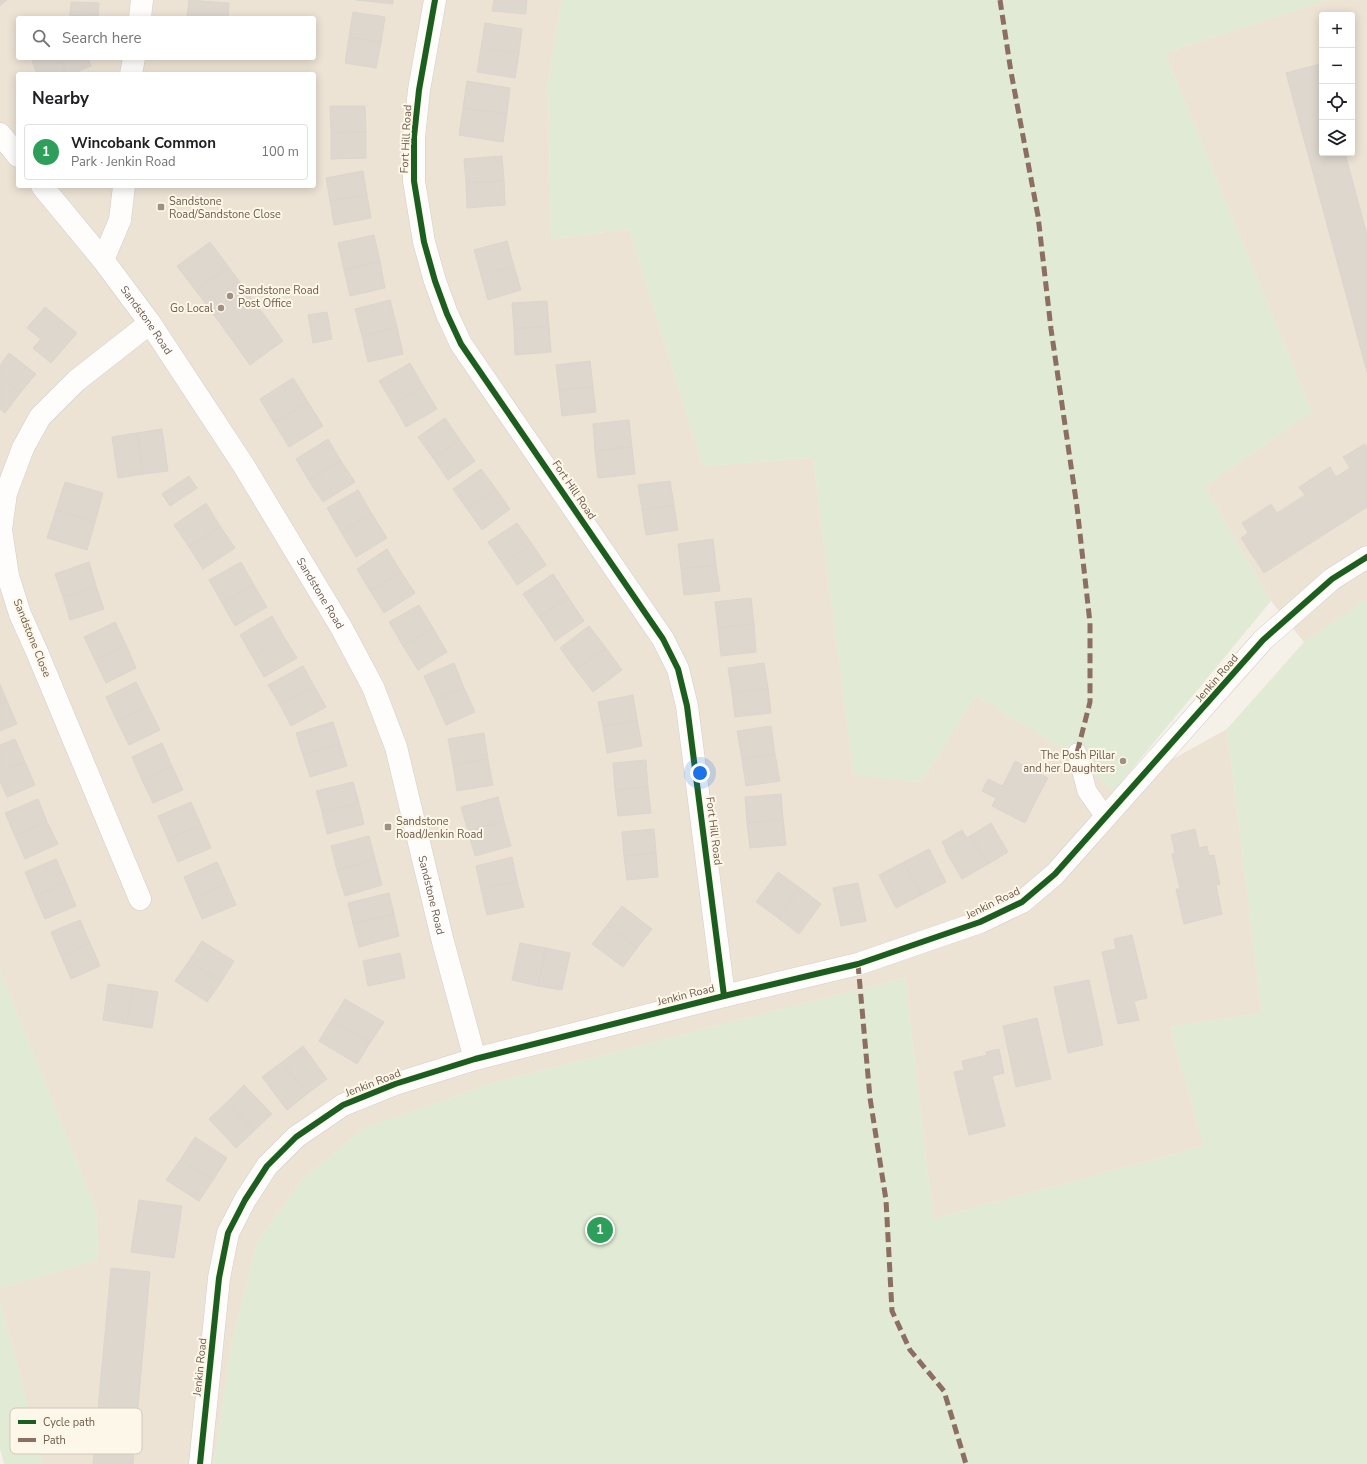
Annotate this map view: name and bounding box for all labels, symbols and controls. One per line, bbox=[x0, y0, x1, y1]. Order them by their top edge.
map controls bbox=[1319, 12, 1355, 156]
button: + bbox=[1319, 12, 1355, 48]
search box bbox=[16, 16, 316, 60]
icon: search bbox=[30, 27, 52, 49]
text: Search here bbox=[62, 28, 142, 48]
button: − bbox=[1319, 48, 1355, 84]
button: locate bbox=[1319, 84, 1355, 120]
text: Nearby bbox=[32, 87, 89, 110]
street label: Fort Hill Road bbox=[397, 104, 415, 174]
button: layers bbox=[1319, 120, 1355, 156]
text: Wincobank Common bbox=[71, 133, 216, 153]
text: 1 bbox=[42, 143, 50, 161]
text: 100 m bbox=[261, 143, 299, 161]
text: Park · Jenkin Road bbox=[71, 153, 176, 171]
place label: Sandstone Road/Sandstone Close bbox=[169, 194, 281, 222]
marker: Sandstone Road/Sandstone Close bbox=[156, 202, 166, 212]
street label: Sandstone Road bbox=[117, 282, 176, 357]
place label: Sandstone Road Post Office bbox=[238, 283, 319, 311]
marker: Sandstone Road Post Office bbox=[225, 291, 235, 301]
place label: Go Local bbox=[170, 301, 214, 316]
marker: Go Local bbox=[216, 303, 226, 313]
street label: Fort Hill Road bbox=[549, 457, 599, 523]
street label: Sandstone Road bbox=[293, 555, 348, 632]
street label: Sandstone Close bbox=[9, 597, 55, 680]
street label: Jenkin Road bbox=[1192, 651, 1242, 706]
place label: The Posh Pillar and her Daughters bbox=[1023, 748, 1115, 776]
marker: The Posh Pillar and her Daughters bbox=[1118, 756, 1128, 766]
your location bbox=[690, 763, 710, 783]
street label: Fort Hill Road bbox=[702, 796, 726, 866]
place label: Sandstone Road/Jenkin Road bbox=[396, 814, 483, 842]
marker: Sandstone Road/Jenkin Road bbox=[383, 822, 393, 832]
street label: Sandstone Road bbox=[415, 854, 448, 936]
street label: Jenkin Road bbox=[963, 883, 1023, 923]
street label: Jenkin Road bbox=[655, 981, 716, 1010]
street label: Jenkin Road bbox=[342, 1066, 403, 1101]
pin: 1 bbox=[587, 1215, 613, 1245]
street label: Jenkin Road bbox=[189, 1337, 211, 1398]
legend bbox=[10, 1408, 142, 1454]
text: Cycle path bbox=[43, 1415, 95, 1430]
text: Path bbox=[43, 1433, 66, 1448]

